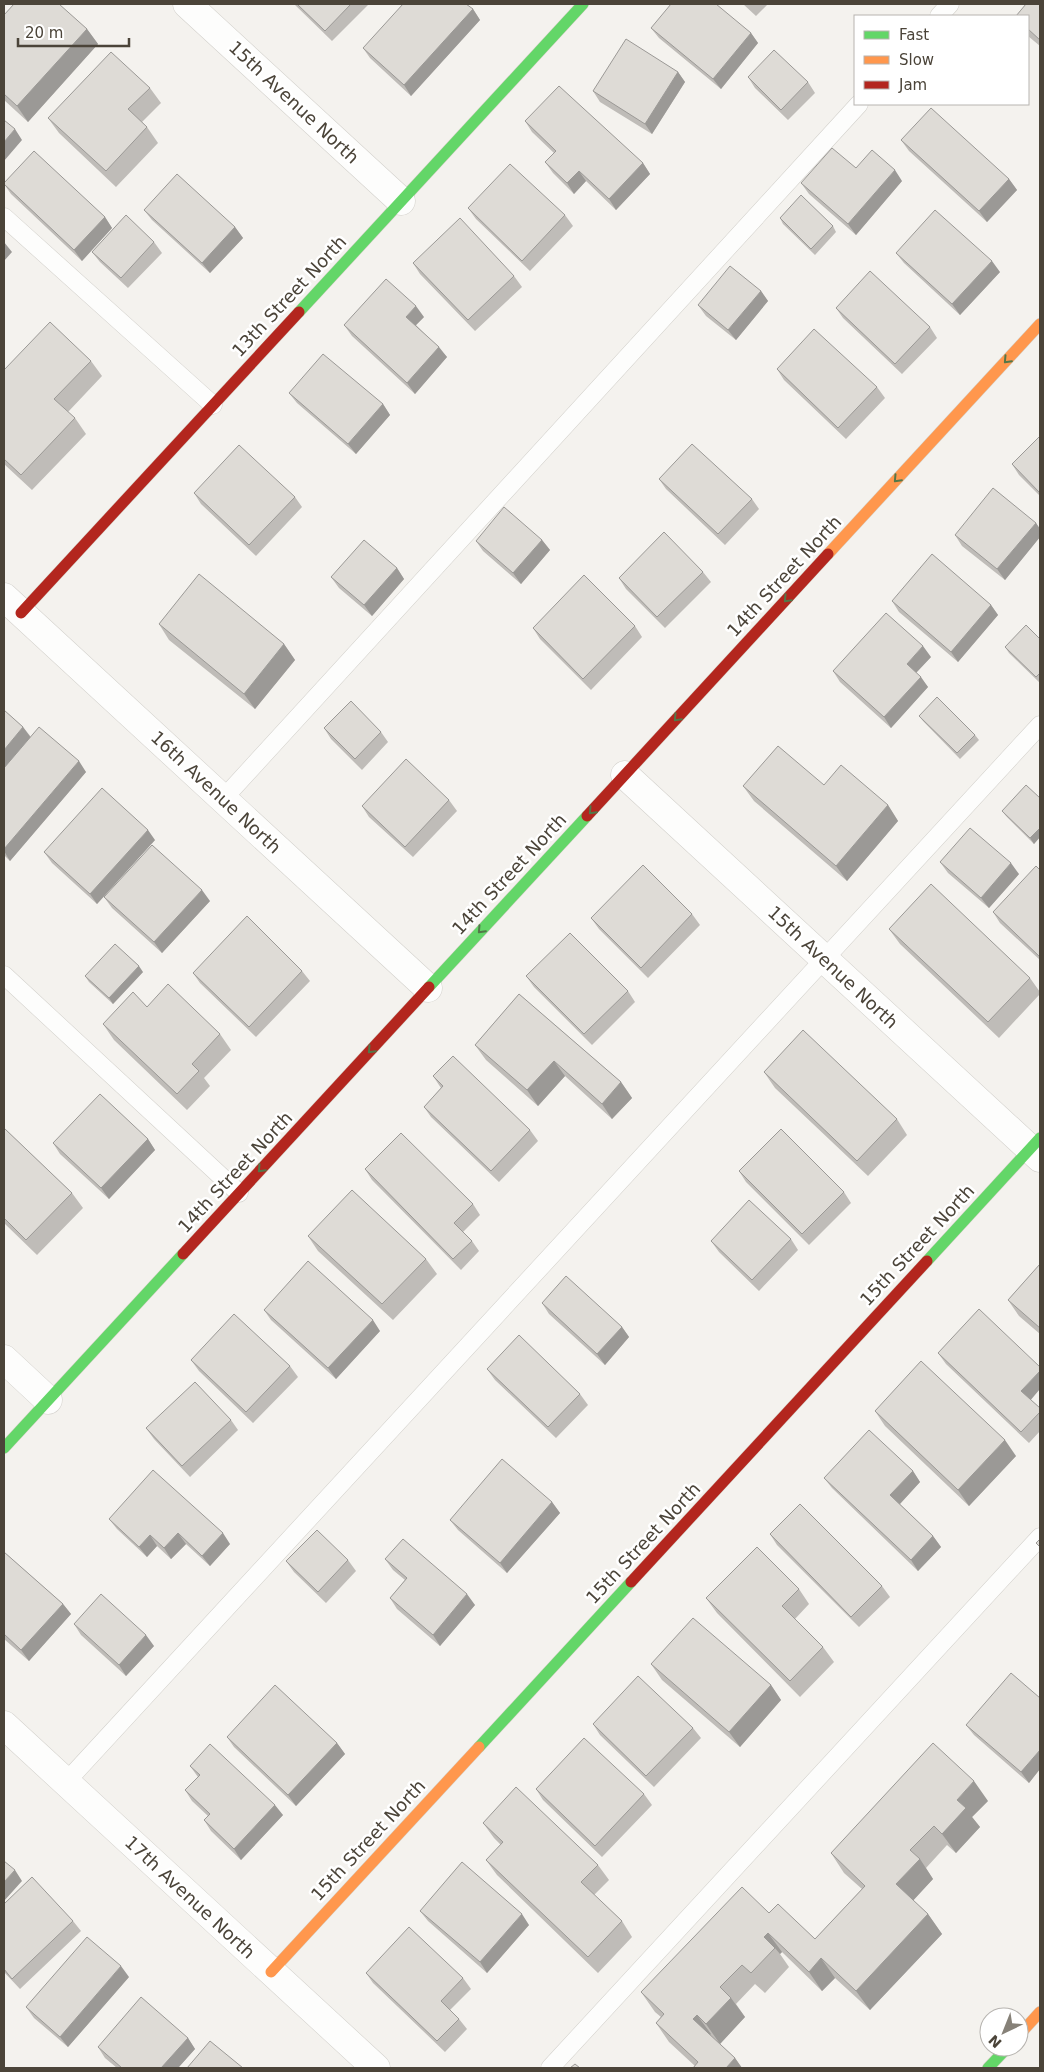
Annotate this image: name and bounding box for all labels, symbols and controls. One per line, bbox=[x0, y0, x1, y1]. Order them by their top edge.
scale bar bbox=[18, 15, 129, 47]
legend bbox=[854, 15, 1029, 105]
text: 20 m bbox=[25, 24, 63, 42]
text: Fast bbox=[899, 26, 929, 44]
street label: 15th Avenue North bbox=[225, 36, 363, 168]
text: Slow bbox=[899, 51, 934, 69]
text: Jam bbox=[898, 76, 927, 94]
street label: 13th Street North bbox=[227, 231, 351, 361]
one-way arrow bbox=[1004, 354, 1013, 363]
one-way arrow bbox=[894, 474, 903, 483]
street label: 14th Street North bbox=[722, 511, 846, 641]
one-way arrow bbox=[784, 593, 793, 602]
one-way arrow bbox=[674, 713, 683, 722]
street label: 16th Avenue North bbox=[147, 726, 285, 858]
one-way arrow bbox=[588, 805, 597, 814]
street label: 14th Street North bbox=[447, 809, 571, 939]
street label: 15th Avenue North bbox=[764, 901, 902, 1033]
one-way arrow bbox=[478, 925, 487, 934]
one-way arrow bbox=[368, 1044, 377, 1053]
street label: 14th Street North bbox=[173, 1107, 297, 1237]
one-way arrow bbox=[258, 1164, 267, 1173]
street label: 15th Street North bbox=[855, 1180, 979, 1310]
street label: 15th Street North bbox=[581, 1478, 705, 1608]
street label: 15th Street North bbox=[306, 1775, 430, 1905]
street label: 17th Avenue North bbox=[121, 1831, 259, 1963]
north arrow bbox=[979, 2007, 1029, 2057]
text: N bbox=[985, 2032, 1005, 2051]

